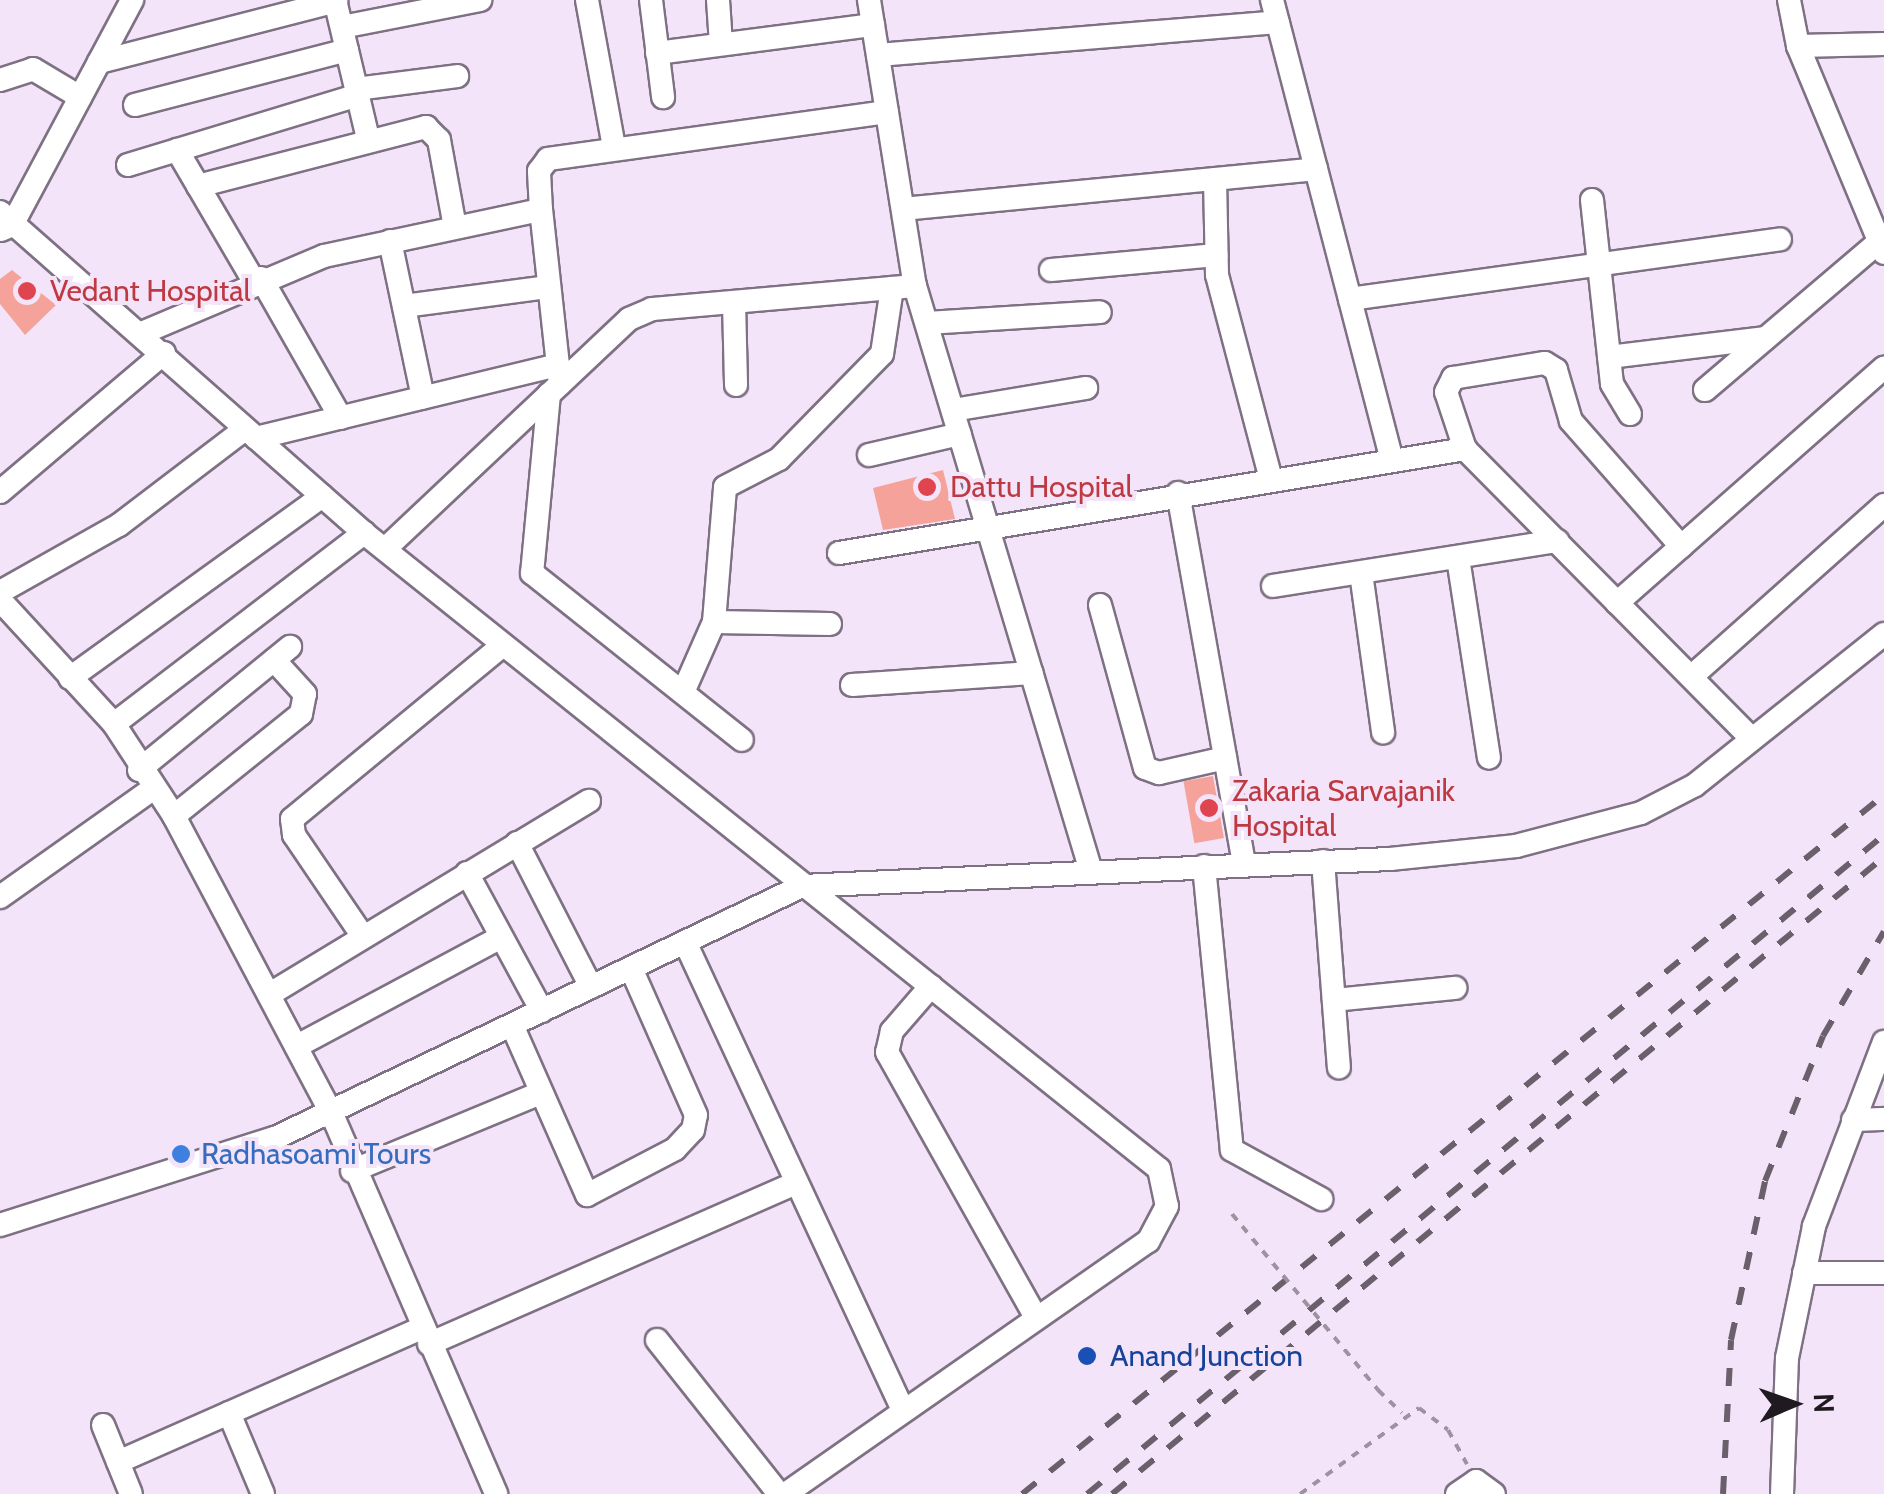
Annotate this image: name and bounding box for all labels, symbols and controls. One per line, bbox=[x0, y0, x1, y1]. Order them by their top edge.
place label: Vedant Hospital bbox=[50, 273, 251, 309]
marker: Vedant Hospital bbox=[14, 278, 40, 304]
place label: Dattu Hospital bbox=[950, 469, 1133, 505]
marker: Dattu Hospital bbox=[914, 474, 940, 500]
place label: Zakaria Sarvajanik Hospital bbox=[1232, 773, 1455, 844]
marker: Zakaria Sarvajanik Hospital bbox=[1196, 795, 1222, 821]
place label: Radhasoami Tours bbox=[201, 1136, 431, 1172]
marker: Radhasoami Tours bbox=[170, 1143, 192, 1165]
place label: Anand Junction bbox=[1110, 1338, 1303, 1374]
marker: Anand Junction bbox=[1074, 1343, 1100, 1369]
north arrow bbox=[1744, 1354, 1844, 1454]
text: N bbox=[1807, 1392, 1841, 1413]

